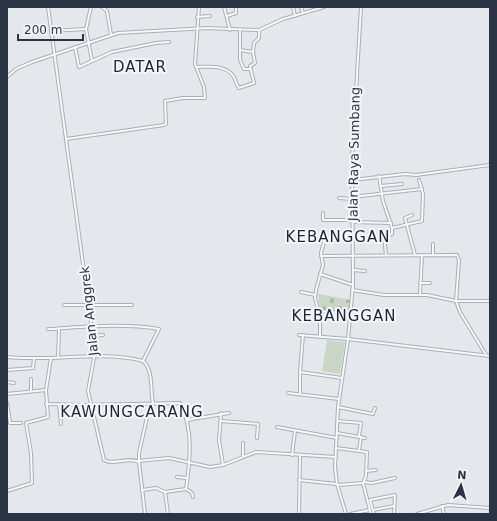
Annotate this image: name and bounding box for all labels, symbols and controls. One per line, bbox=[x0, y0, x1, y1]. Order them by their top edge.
scale bar bbox=[18, 16, 83, 42]
text: 200 m bbox=[24, 23, 62, 37]
district label: DATAR bbox=[113, 58, 167, 76]
street label: Jalan Raya Sumbang bbox=[345, 87, 363, 222]
district label: KEBANGGAN bbox=[286, 228, 390, 246]
street label: Jalan Anggrek bbox=[77, 265, 101, 358]
district label: KEBANGGAN bbox=[292, 307, 396, 325]
district label: KAWUNGCARANG bbox=[60, 403, 204, 421]
north arrow bbox=[441, 465, 481, 505]
text: N bbox=[457, 469, 467, 482]

